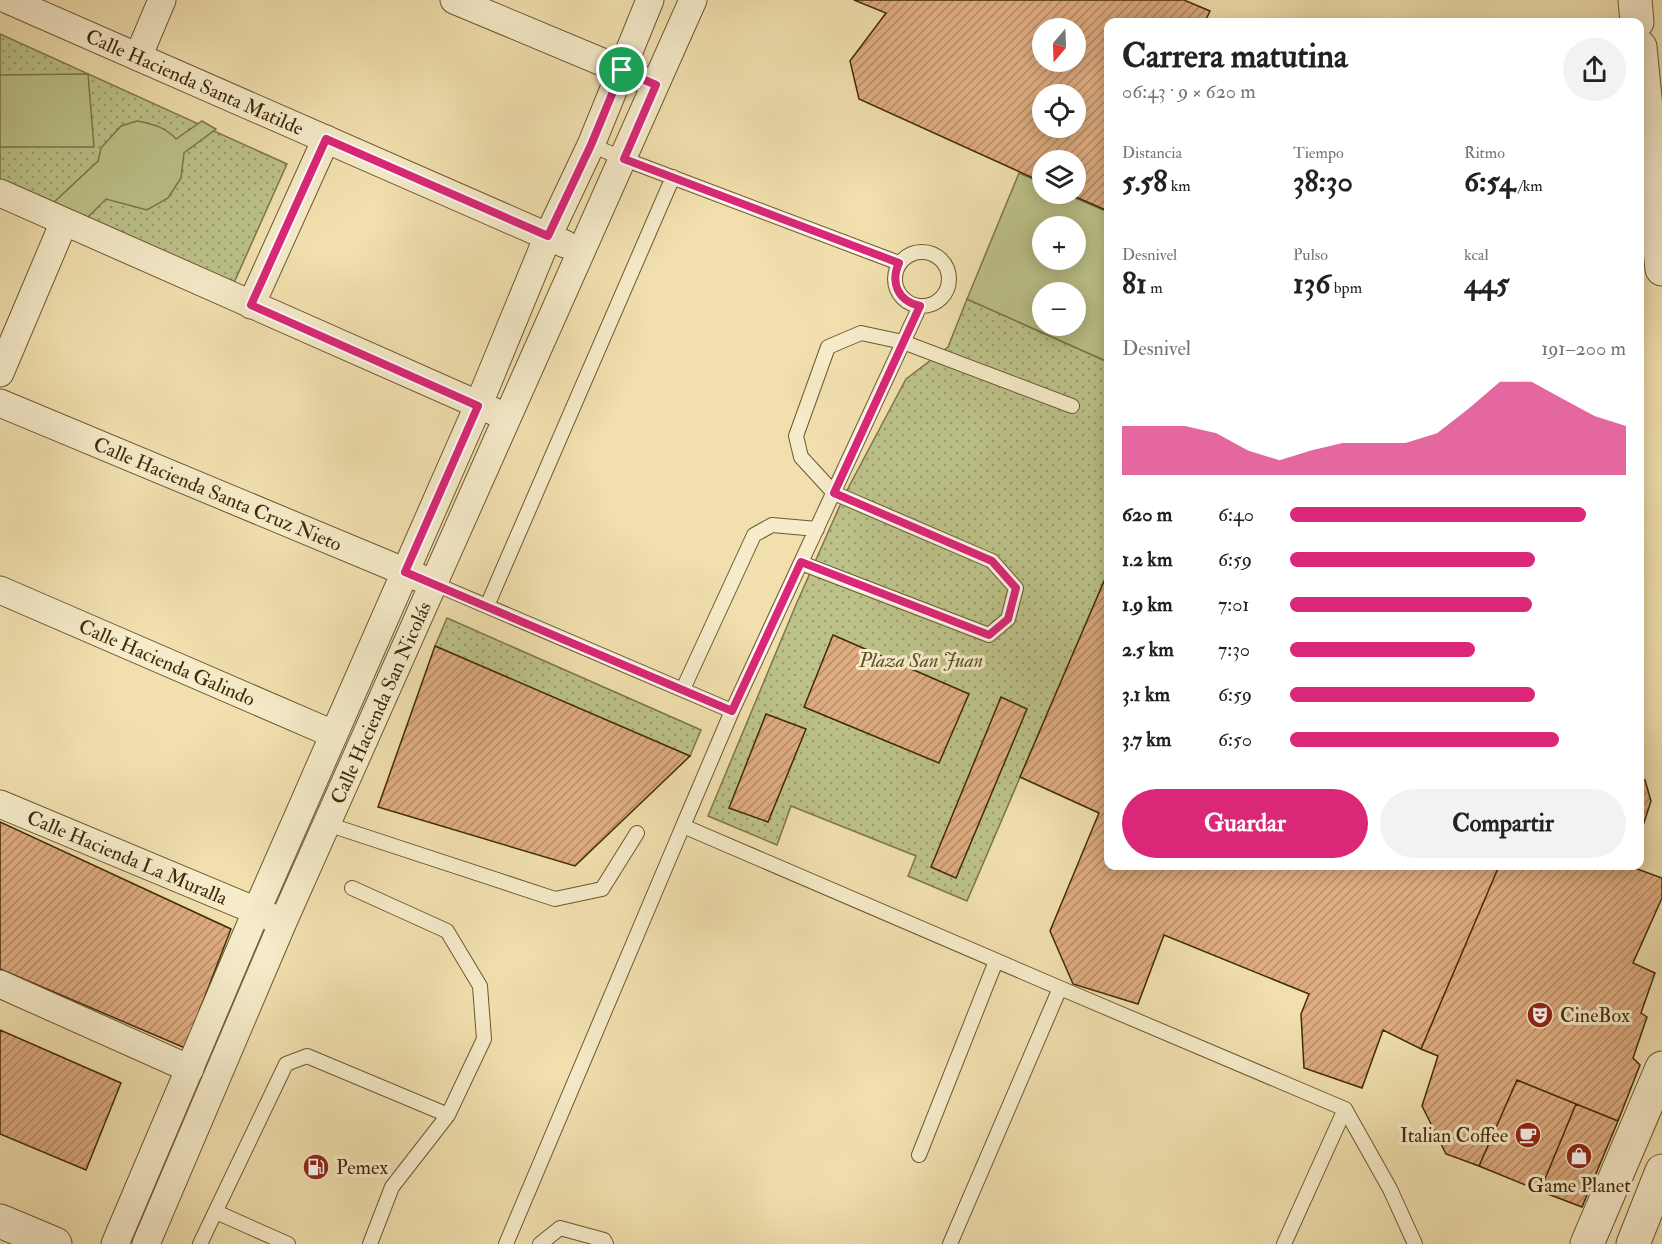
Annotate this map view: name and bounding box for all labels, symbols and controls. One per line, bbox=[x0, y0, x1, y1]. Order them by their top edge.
north arrow bbox=[1032, 18, 1086, 72]
map controls bbox=[1032, 18, 1086, 336]
street label: Calle Hacienda Santa Matilde bbox=[82, 23, 308, 141]
text: Carrera matutina bbox=[1122, 36, 1348, 77]
button: share bbox=[1563, 38, 1626, 101]
pin bbox=[596, 44, 647, 95]
icon: arrive bbox=[605, 53, 638, 86]
text: 06:43 · 9 × 620 m bbox=[1122, 79, 1256, 104]
button: locate bbox=[1032, 84, 1086, 138]
text: Distancia bbox=[1122, 143, 1182, 163]
text: Tiempo bbox=[1293, 143, 1344, 163]
text: Ritmo bbox=[1464, 143, 1505, 163]
button: layers bbox=[1032, 150, 1086, 204]
text: 5.58 bbox=[1122, 163, 1167, 200]
text: 38:30 bbox=[1293, 163, 1353, 200]
text: 6:54 bbox=[1464, 163, 1515, 200]
text: km bbox=[1167, 176, 1191, 196]
text: /km bbox=[1515, 176, 1543, 196]
button: + bbox=[1032, 216, 1086, 270]
text: Desnivel bbox=[1122, 245, 1177, 265]
text: Pulso bbox=[1293, 245, 1328, 265]
text: kcal bbox=[1464, 245, 1489, 265]
text: 81 bbox=[1122, 265, 1147, 302]
text: 136 bbox=[1293, 265, 1330, 302]
text: 445 bbox=[1464, 265, 1510, 302]
text: m bbox=[1147, 278, 1163, 298]
text: bpm bbox=[1330, 278, 1362, 298]
button: − bbox=[1032, 282, 1086, 336]
text: Desnivel bbox=[1122, 336, 1191, 361]
text: 191–200 m bbox=[1541, 336, 1626, 361]
street label: Calle Hacienda Santa Cruz Nieto bbox=[90, 431, 346, 557]
text: 620 m bbox=[1122, 502, 1172, 527]
text: 6:40 bbox=[1218, 502, 1254, 527]
text: 1.2 km bbox=[1122, 547, 1172, 572]
text: 6:59 bbox=[1218, 547, 1252, 572]
text: 1.9 km bbox=[1122, 592, 1173, 617]
text: 7:01 bbox=[1218, 592, 1249, 617]
street label: Calle Hacienda San Nicolás bbox=[325, 597, 437, 808]
street label: Calle Hacienda Galindo bbox=[75, 613, 259, 711]
text: 2.5 km bbox=[1122, 637, 1174, 662]
text: 7:30 bbox=[1218, 637, 1250, 662]
park label: Plaza San Juan bbox=[858, 648, 983, 673]
text: 3.1 km bbox=[1122, 682, 1170, 707]
text: 6:59 bbox=[1218, 682, 1252, 707]
text: 3.7 km bbox=[1122, 727, 1171, 752]
text: 6:50 bbox=[1218, 727, 1252, 752]
button: Guardar bbox=[1122, 789, 1368, 858]
button: Compartir bbox=[1380, 789, 1626, 858]
street label: Calle Hacienda La Muralla bbox=[23, 804, 232, 910]
theatre icon: CineBox bbox=[1525, 1000, 1555, 1030]
place label: CineBox bbox=[1560, 1003, 1630, 1028]
cafe icon: Italian Coffee bbox=[1513, 1120, 1543, 1150]
place label: Italian Coffee bbox=[1400, 1123, 1508, 1148]
shop icon: Game Planet bbox=[1564, 1141, 1594, 1171]
fuel station icon: Pemex bbox=[301, 1152, 331, 1182]
place label: Pemex bbox=[336, 1155, 388, 1180]
place label: Game Planet bbox=[1527, 1173, 1631, 1198]

